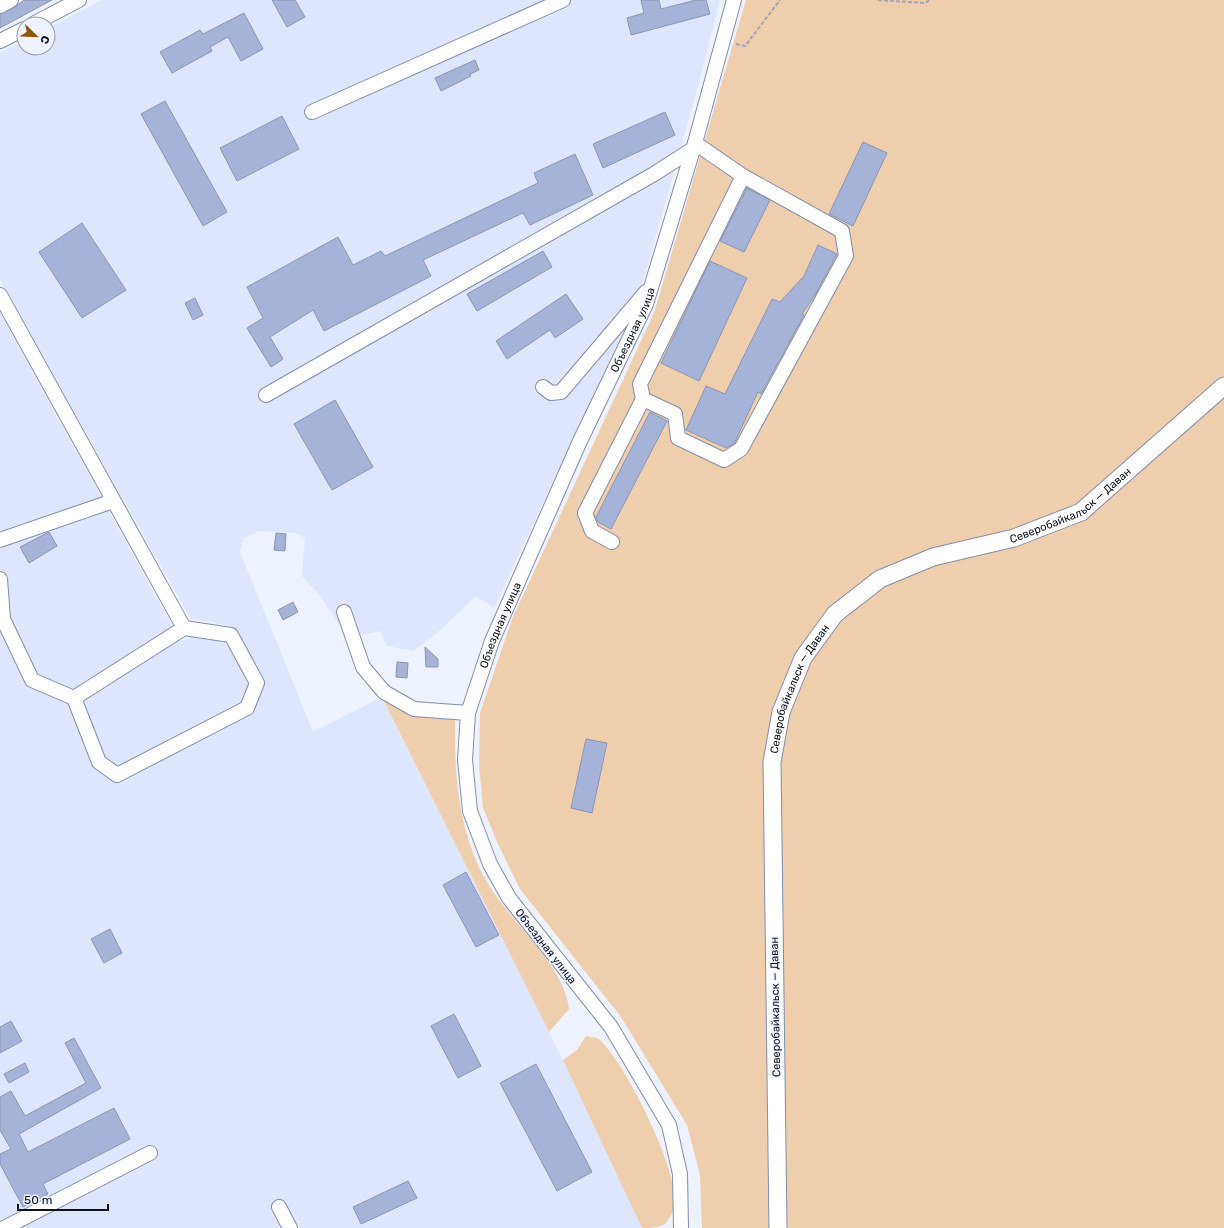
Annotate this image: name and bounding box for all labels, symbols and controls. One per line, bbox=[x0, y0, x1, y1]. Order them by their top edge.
north arrow bbox=[16, 16, 56, 56]
text: С bbox=[37, 34, 52, 46]
street label: Объездная улица bbox=[608, 286, 658, 374]
street label: Северобайкальск — Даван bbox=[1008, 465, 1134, 546]
street label: Объездная улица bbox=[477, 580, 524, 670]
street label: Северобайкальск — Даван bbox=[768, 622, 832, 755]
street label: Объездная улица bbox=[512, 906, 579, 986]
street label: Северобайкальск — Даван bbox=[768, 937, 783, 1077]
scale bar bbox=[18, 1186, 108, 1212]
text: 50 m bbox=[24, 1193, 52, 1207]

